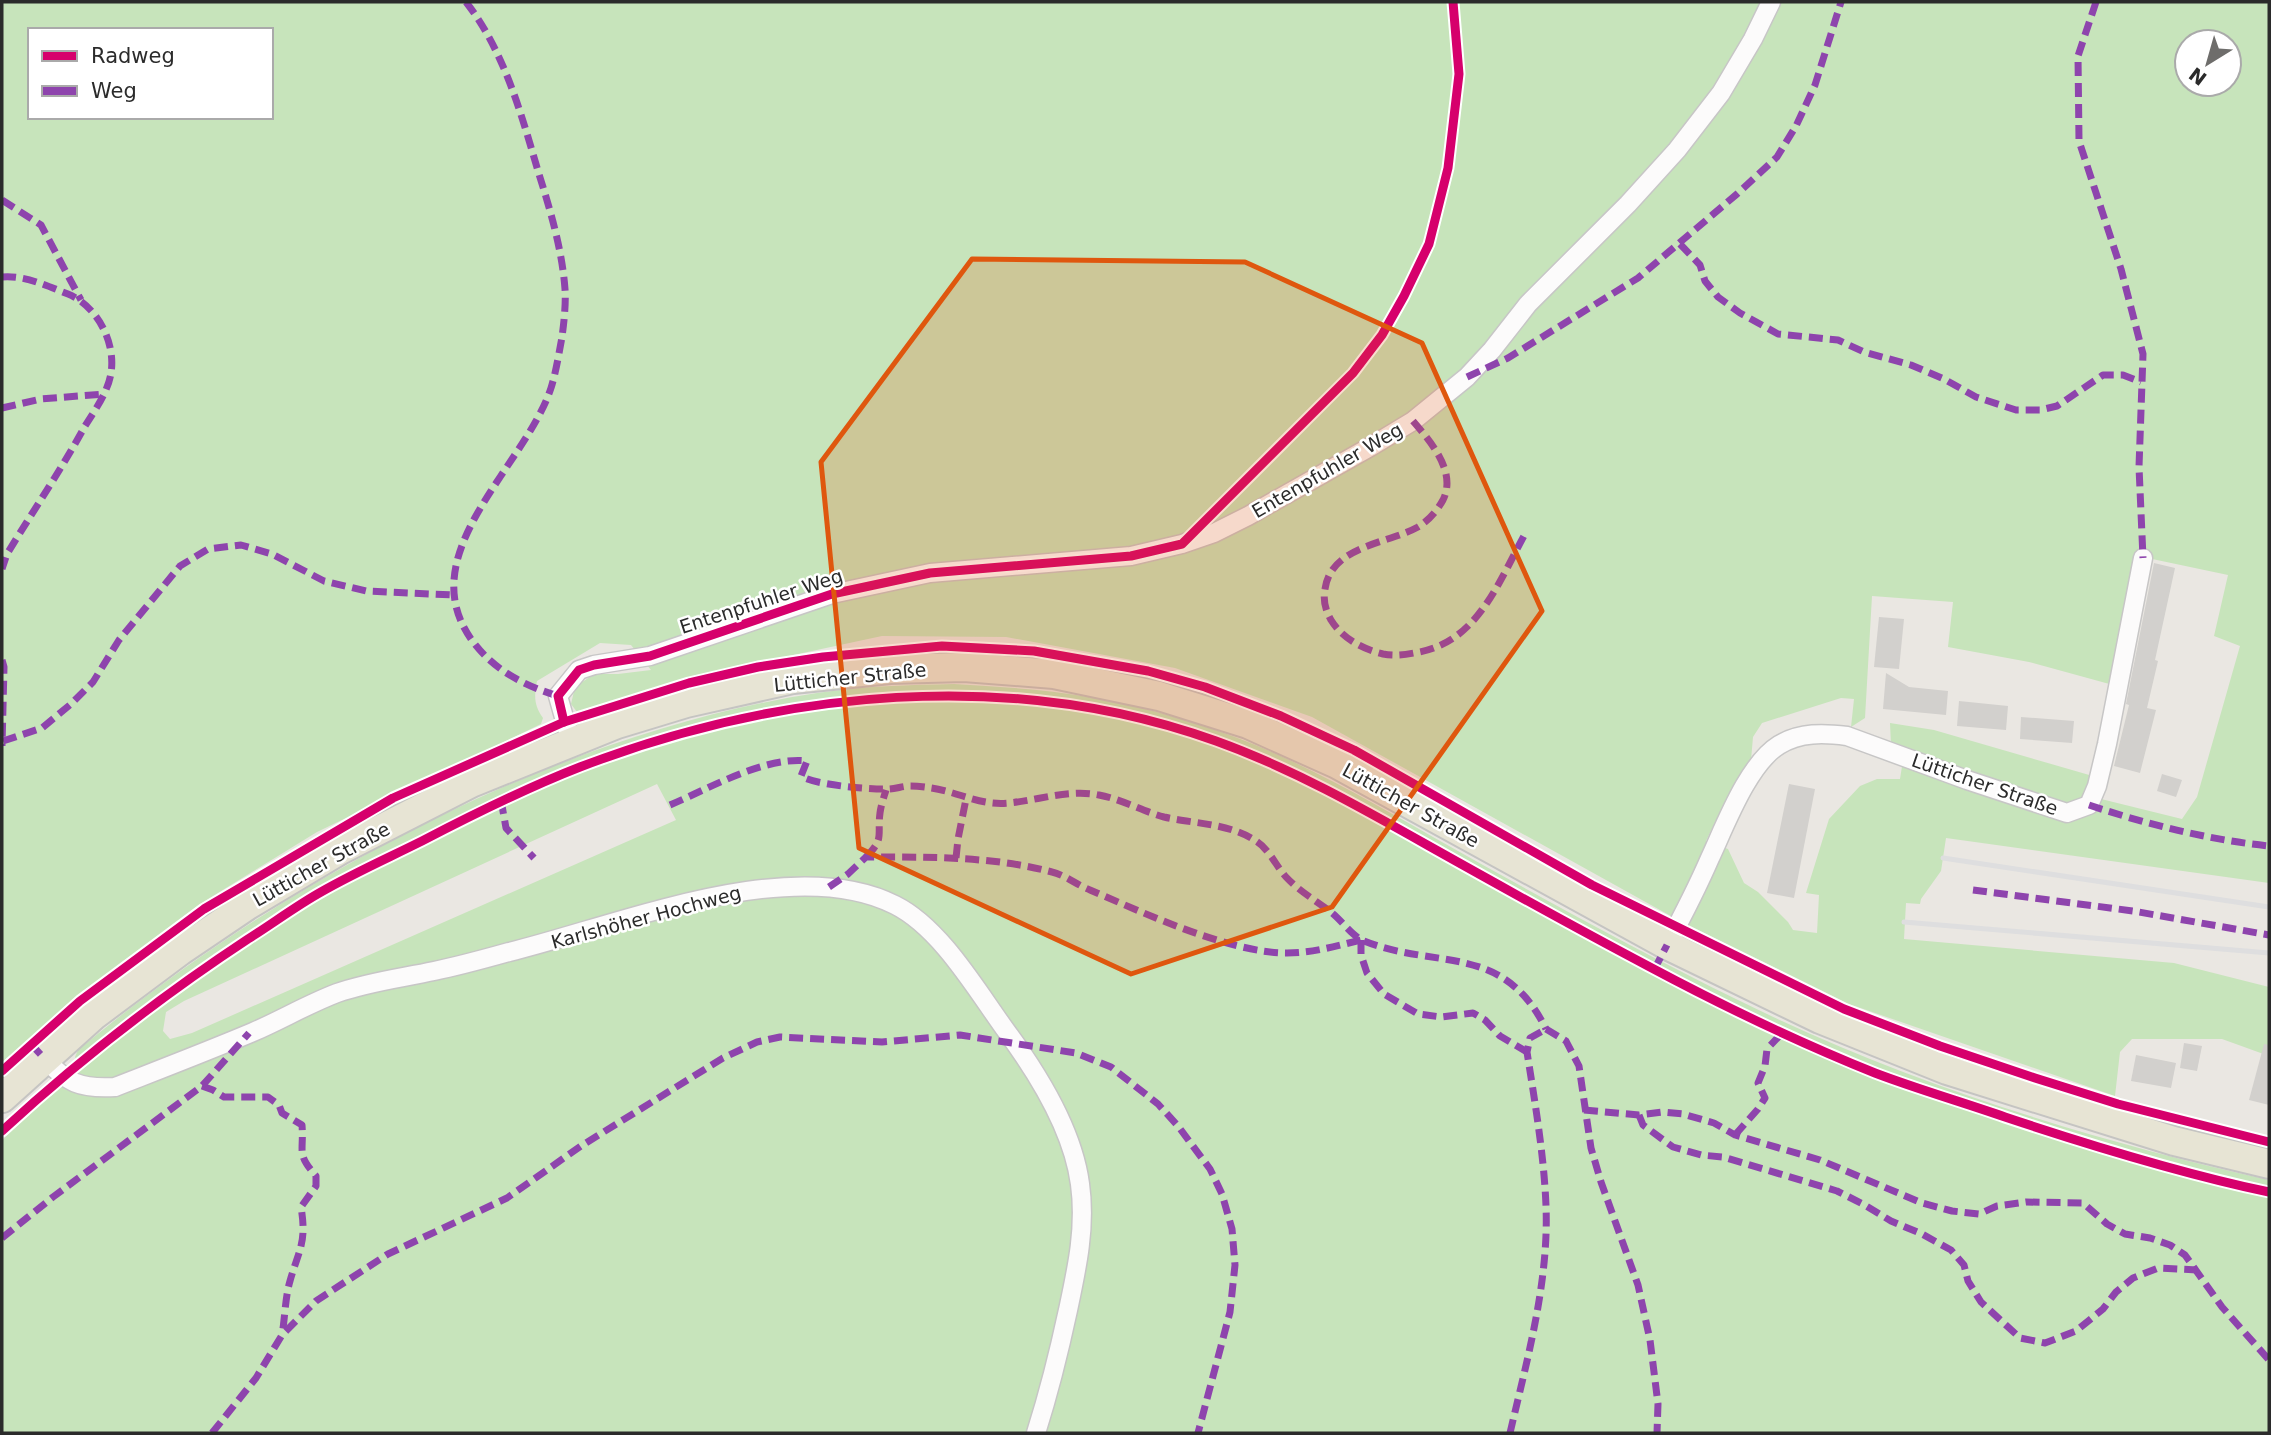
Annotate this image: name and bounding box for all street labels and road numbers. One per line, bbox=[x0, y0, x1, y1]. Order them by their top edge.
street label: Entenpfuhler Weg bbox=[1248, 418, 1406, 522]
street label: Entenpfuhler Weg bbox=[677, 564, 845, 638]
street label: Lütticher Straße bbox=[773, 658, 927, 696]
street label: Lütticher Straße bbox=[1909, 749, 2061, 819]
street label: Lütticher Straße bbox=[1339, 758, 1483, 852]
street label: Lütticher Straße bbox=[249, 817, 393, 911]
street label: Karlshöher Hochweg bbox=[549, 881, 743, 953]

